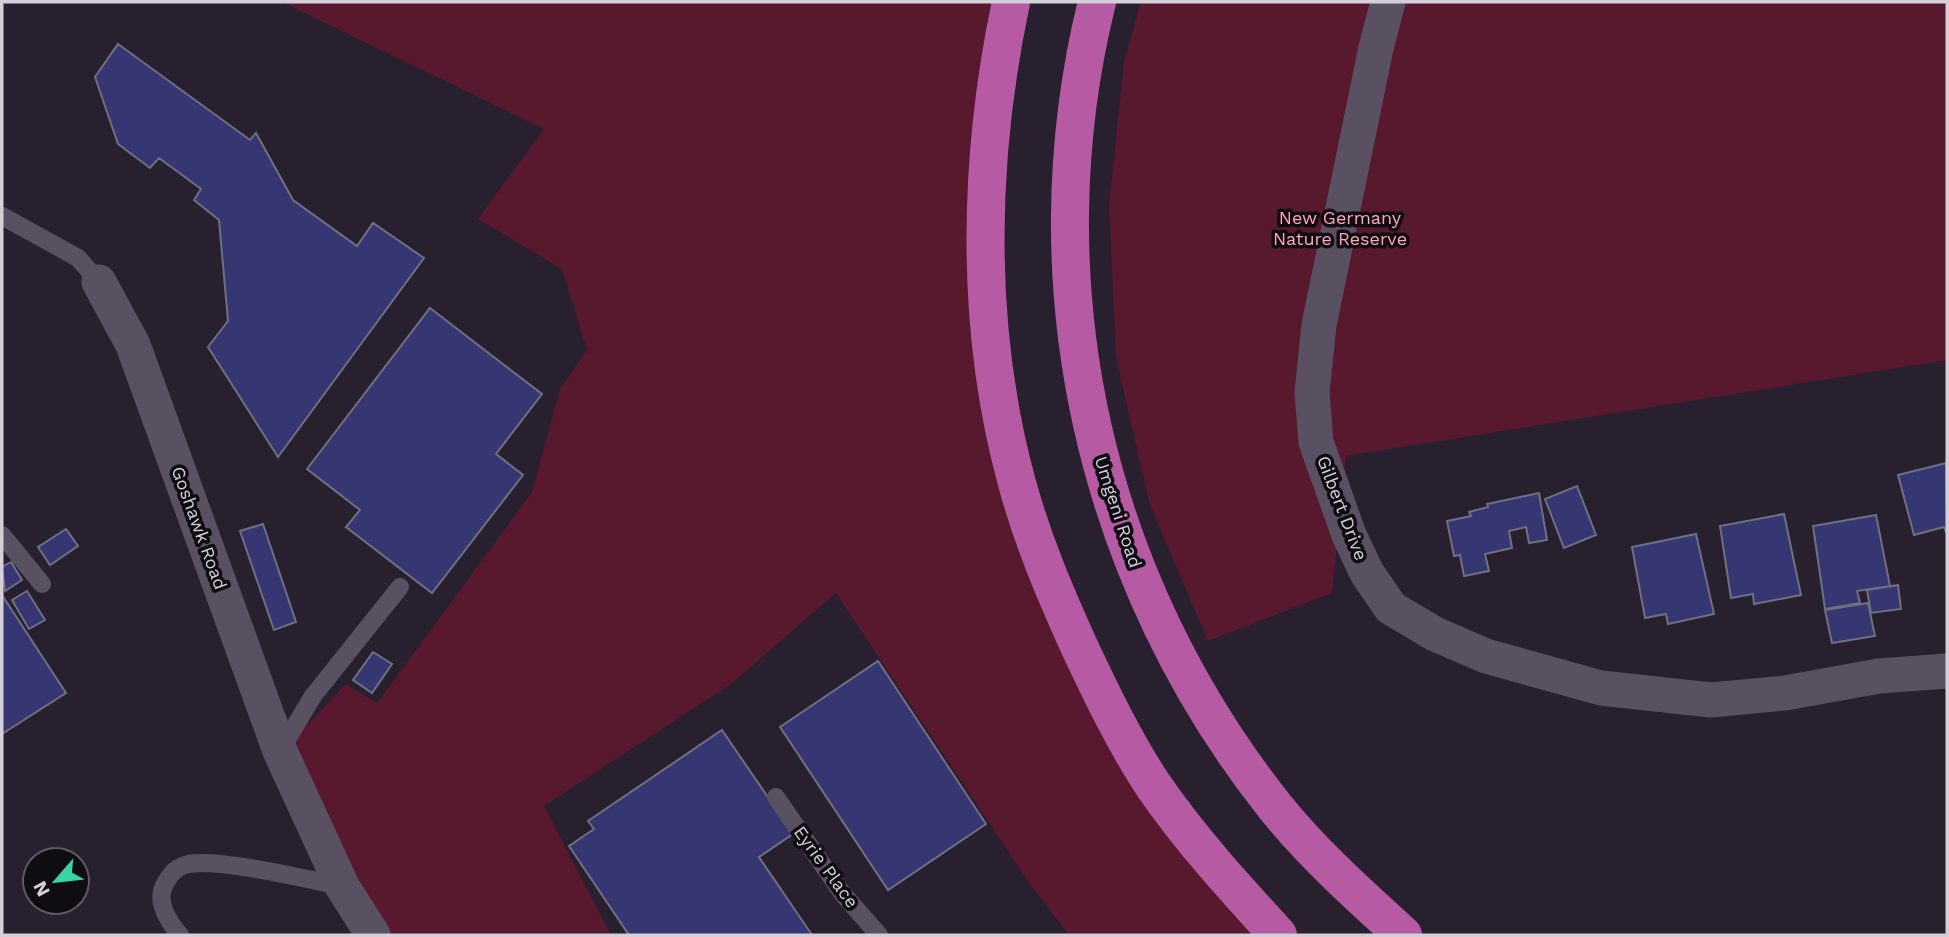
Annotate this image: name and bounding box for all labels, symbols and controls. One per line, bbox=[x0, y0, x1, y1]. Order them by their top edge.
park label: New Germany Nature Reserve bbox=[1273, 207, 1407, 249]
street label: Gilbert Drive bbox=[1313, 453, 1372, 563]
street label: Umgeni Road bbox=[1091, 454, 1146, 570]
street label: Goshawk Road bbox=[167, 463, 231, 592]
street label: Eyrie Place bbox=[790, 822, 863, 912]
north arrow bbox=[21, 846, 91, 916]
text: N bbox=[28, 877, 55, 900]

